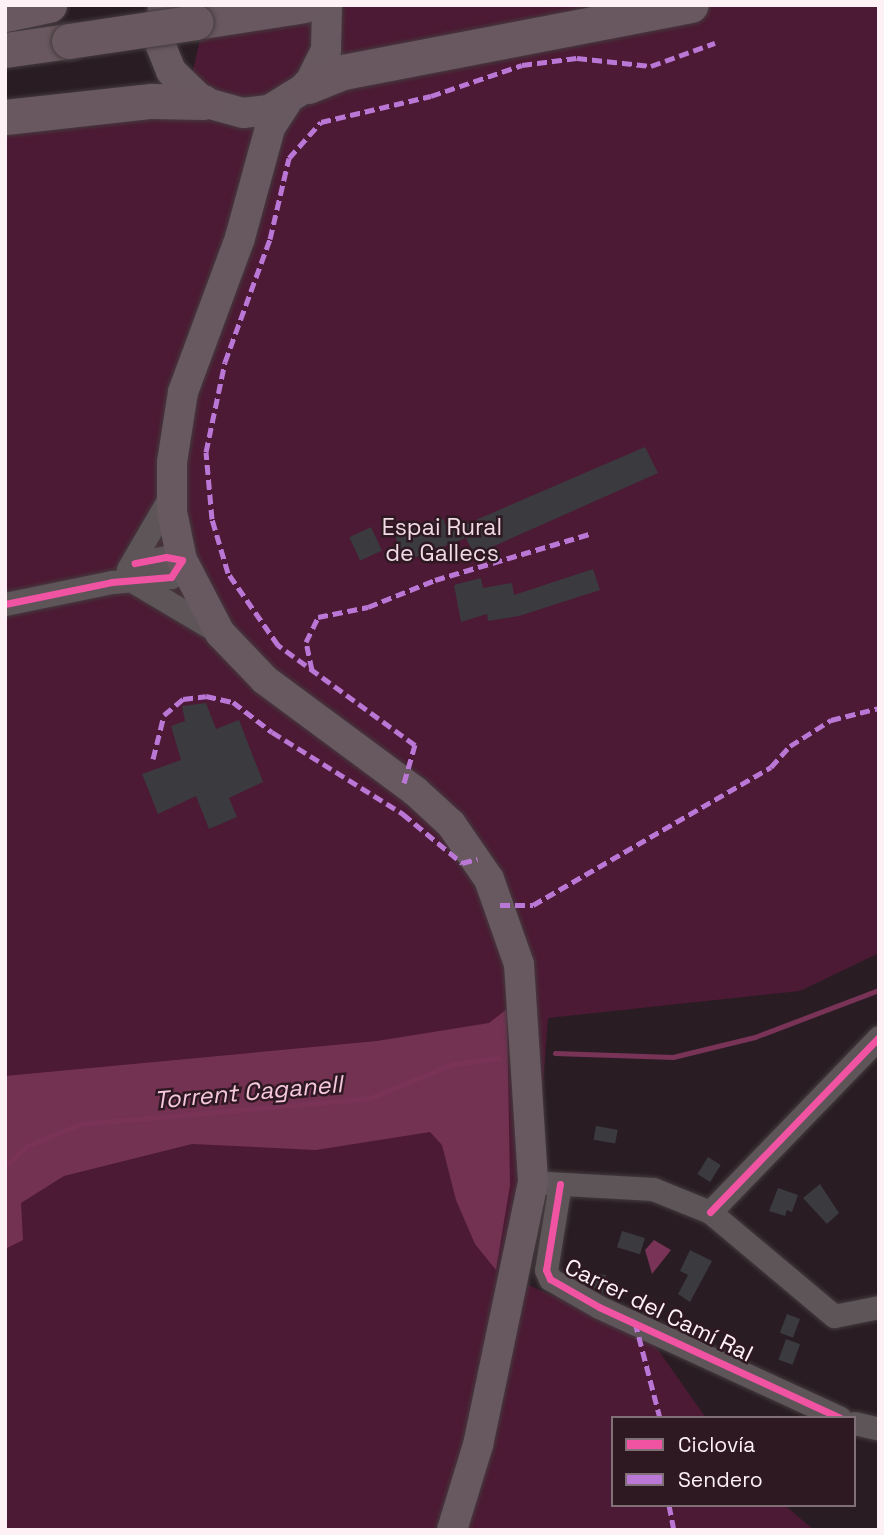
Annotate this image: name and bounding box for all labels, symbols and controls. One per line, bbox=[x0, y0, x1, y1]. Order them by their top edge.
park label: Espai Rural de Gallecs bbox=[382, 513, 502, 567]
water label: Torrent Caganell bbox=[153, 1069, 343, 1115]
street label: Carrer del Camí Ral bbox=[560, 1252, 758, 1368]
legend bbox=[611, 1416, 856, 1507]
text: Ciclovía bbox=[678, 1431, 755, 1458]
text: Sendero bbox=[678, 1466, 763, 1493]

